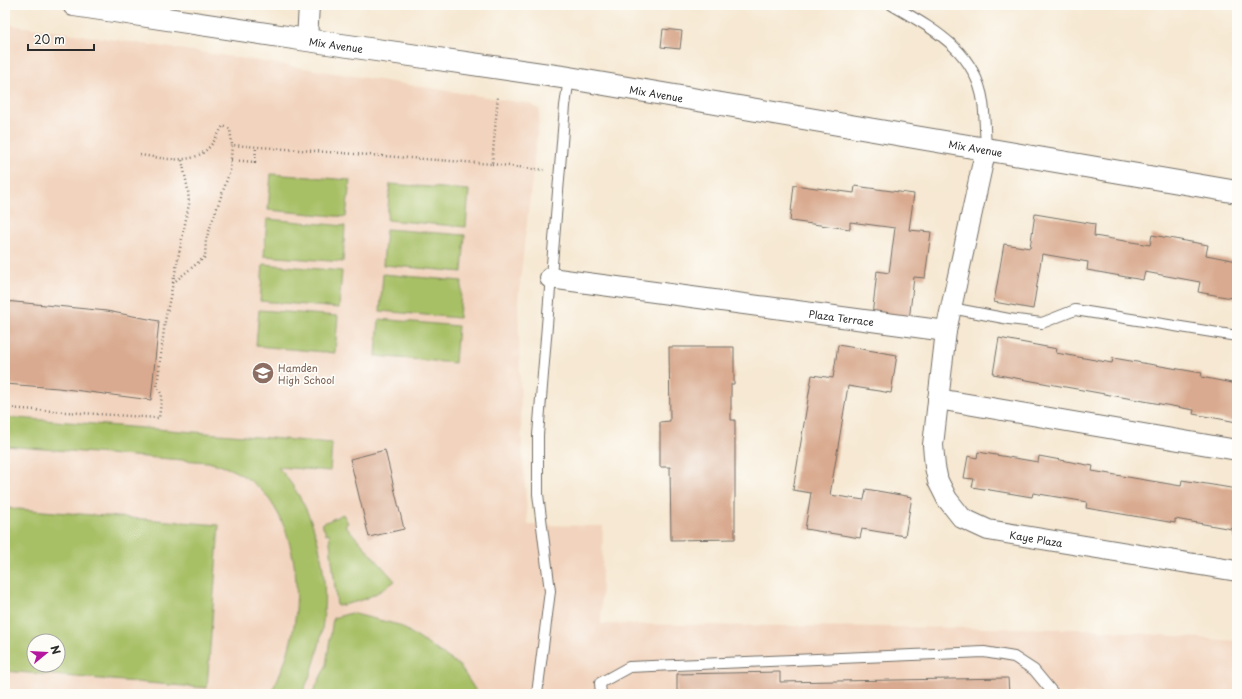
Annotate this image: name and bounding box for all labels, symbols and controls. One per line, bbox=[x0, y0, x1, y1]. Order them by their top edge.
scale bar bbox=[28, 26, 94, 52]
text: 20 m bbox=[34, 30, 65, 48]
street label: Mix Avenue bbox=[308, 33, 365, 56]
street label: Mix Avenue bbox=[628, 81, 685, 105]
street label: Mix Avenue bbox=[948, 135, 1004, 159]
street label: Plaza Terrace bbox=[808, 305, 875, 329]
school or university icon: Hamden High School bbox=[250, 360, 276, 386]
place label: Hamden High School bbox=[278, 360, 335, 387]
street label: Kaye Plaza bbox=[1009, 526, 1065, 550]
north arrow bbox=[26, 633, 66, 673]
text: N bbox=[47, 643, 66, 657]

